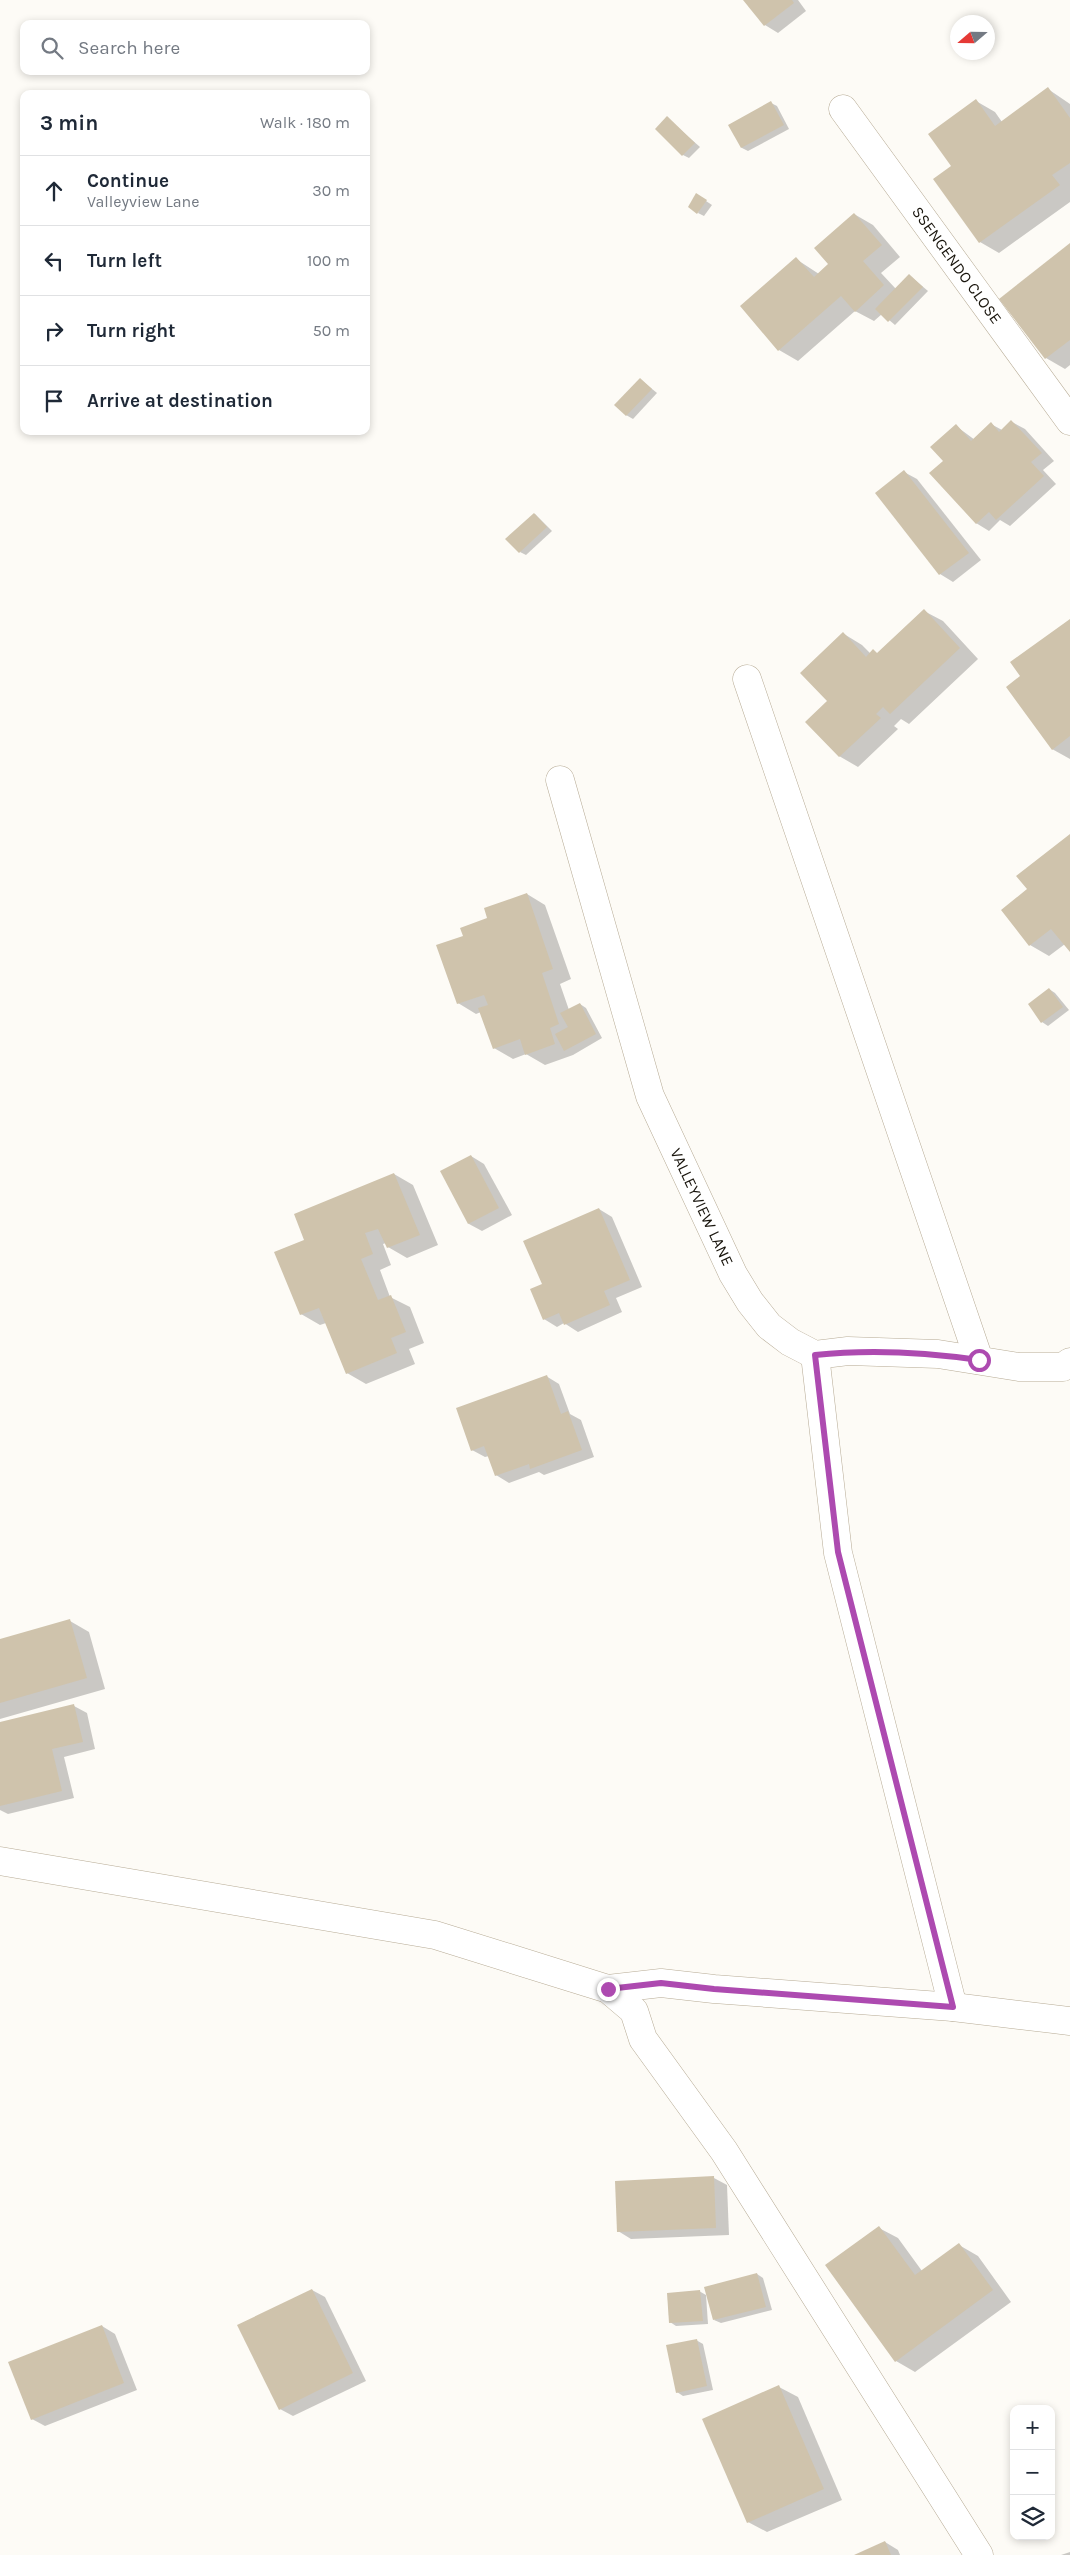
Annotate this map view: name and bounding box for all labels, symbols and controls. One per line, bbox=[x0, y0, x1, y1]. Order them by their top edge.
north arrow bbox=[950, 15, 995, 60]
search box bbox=[20, 20, 370, 75]
icon: search bbox=[38, 34, 66, 62]
text: Search here bbox=[78, 37, 180, 59]
text: 3 min bbox=[40, 111, 98, 135]
text: Walk · 180 m bbox=[260, 113, 350, 132]
text: Continue bbox=[87, 170, 169, 192]
icon: ahead bbox=[40, 177, 68, 205]
text: 30 m bbox=[312, 181, 350, 200]
text: Valleyview Lane bbox=[87, 192, 200, 211]
street label: SSENGENDO CLOSE bbox=[908, 203, 1006, 327]
icon: left bbox=[40, 247, 68, 275]
text: Turn left bbox=[87, 250, 162, 272]
text: 100 m bbox=[307, 251, 350, 270]
icon: right bbox=[40, 317, 68, 345]
text: Turn right bbox=[87, 320, 176, 342]
text: 50 m bbox=[313, 321, 350, 340]
icon: arrive bbox=[40, 387, 68, 415]
text: Arrive at destination bbox=[87, 390, 273, 412]
street label: VALLEYVIEW LANE bbox=[666, 1145, 738, 1269]
route start bbox=[968, 1349, 991, 1372]
route end bbox=[597, 1978, 620, 2001]
map controls bbox=[1010, 2405, 1055, 2540]
button: + bbox=[1010, 2405, 1055, 2450]
button: − bbox=[1010, 2450, 1055, 2495]
button: layers bbox=[1010, 2495, 1055, 2540]

